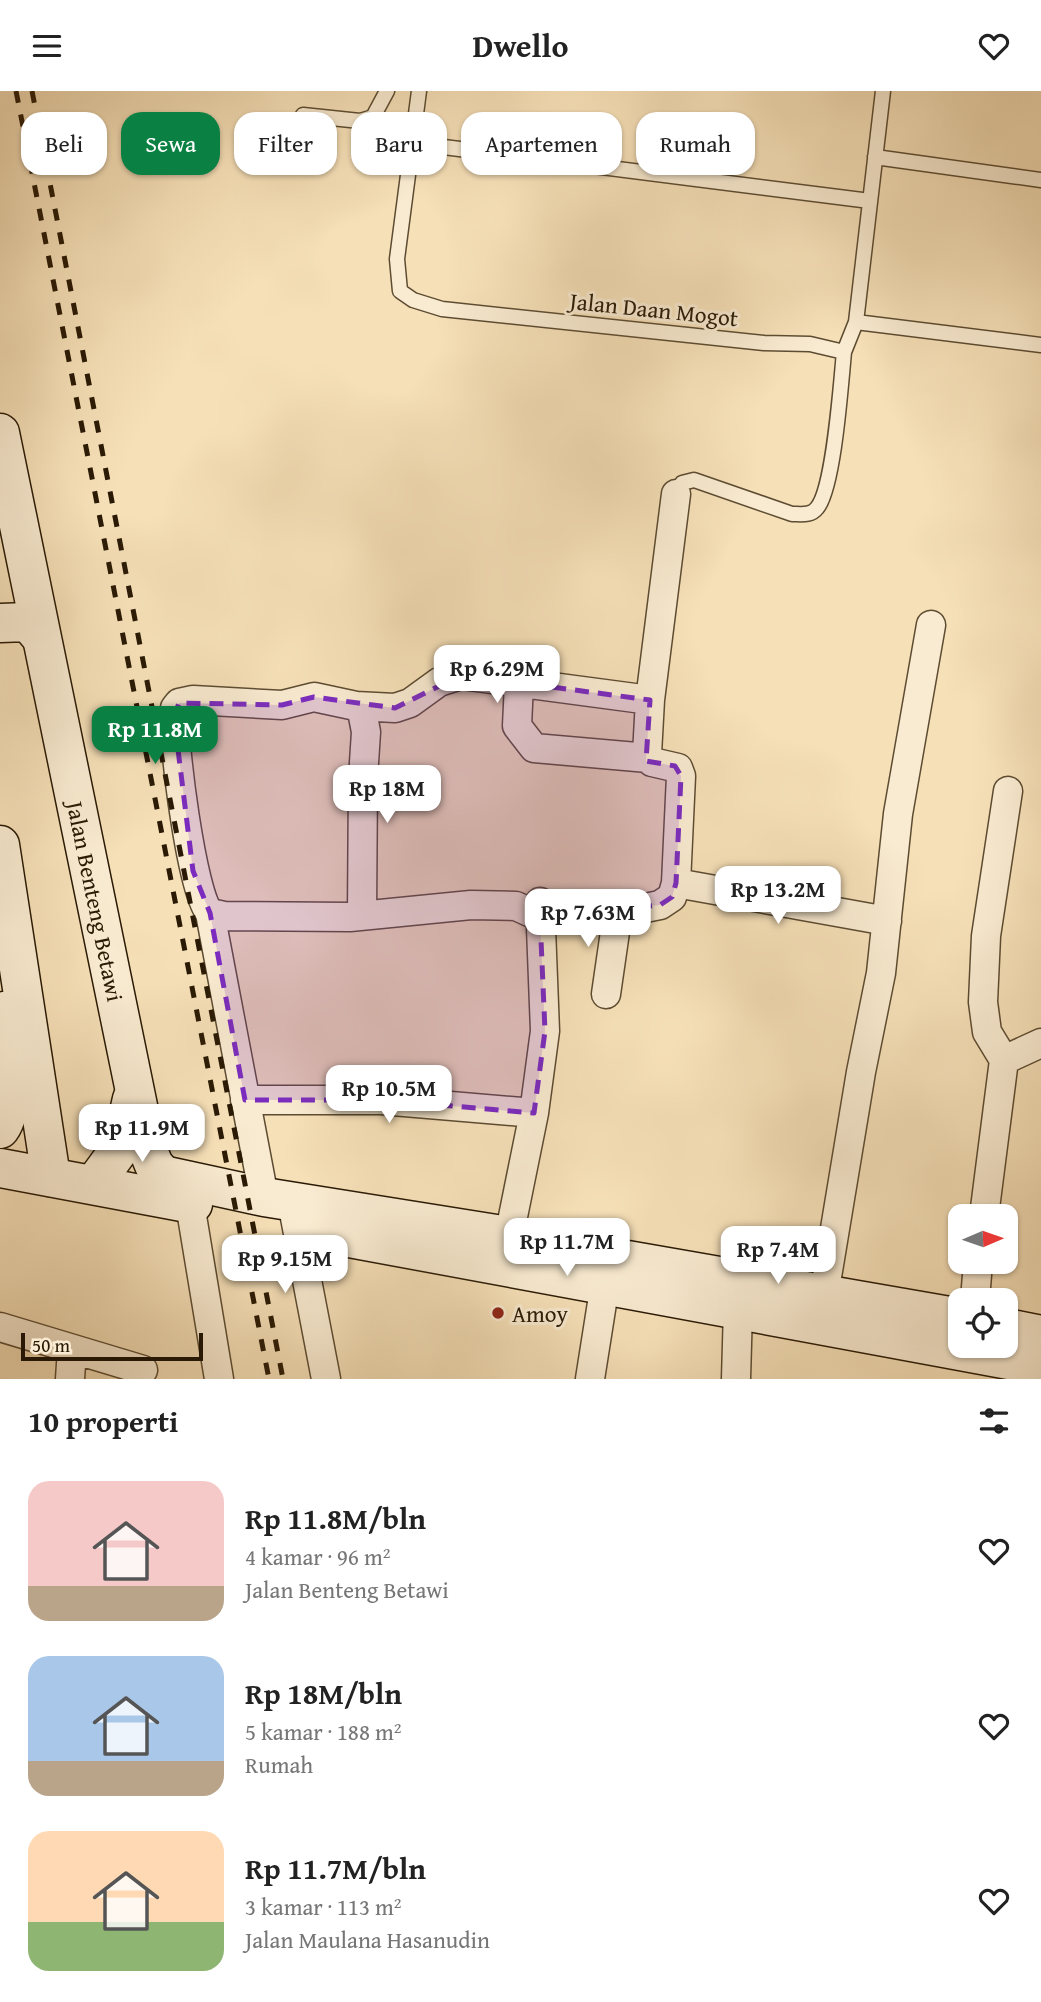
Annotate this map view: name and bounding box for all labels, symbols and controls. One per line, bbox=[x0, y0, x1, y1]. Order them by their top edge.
text: Dwello bbox=[473, 22, 568, 69]
icon: menu bbox=[28, 27, 66, 65]
icon: heart bbox=[975, 27, 1013, 65]
chip: Beli bbox=[21, 112, 107, 175]
chip: Sewa bbox=[121, 112, 220, 175]
chip: Filter bbox=[234, 112, 337, 175]
chip: Baru bbox=[351, 112, 447, 175]
chip: Apartemen bbox=[461, 112, 622, 175]
chip: Rumah bbox=[636, 112, 755, 175]
street label: Jalan Daan Mogot bbox=[565, 283, 740, 334]
pin: Rp 6.29M bbox=[425, 645, 569, 705]
text: Rp 6.29M bbox=[450, 651, 544, 684]
pin: Rp 11.8M bbox=[83, 707, 227, 766]
text: Rp 11.8M bbox=[108, 712, 202, 745]
pin: Rp 18M bbox=[330, 765, 444, 825]
text: Rp 18M bbox=[349, 771, 425, 804]
street label: Jalan Benteng Betawi bbox=[59, 795, 133, 1004]
pin: Rp 13.2M bbox=[706, 867, 850, 926]
text: Rp 13.2M bbox=[731, 872, 825, 905]
pin: Rp 7.63M bbox=[516, 889, 660, 949]
text: Rp 7.63M bbox=[541, 895, 635, 928]
pin: Rp 10.5M bbox=[317, 1065, 461, 1125]
text: Rp 10.5M bbox=[342, 1071, 436, 1104]
pin: Rp 11.9M bbox=[70, 1105, 214, 1164]
text: Rp 11.9M bbox=[95, 1110, 189, 1143]
north arrow bbox=[948, 1204, 1018, 1274]
map controls bbox=[948, 1204, 1018, 1358]
pin: Rp 11.7M bbox=[495, 1219, 639, 1278]
text: Rp 11.7M bbox=[520, 1224, 614, 1257]
pin: Rp 7.4M bbox=[713, 1227, 843, 1286]
text: Rp 7.4M bbox=[737, 1232, 819, 1265]
pin: Rp 9.15M bbox=[213, 1235, 357, 1295]
text: Rp 9.15M bbox=[238, 1241, 332, 1274]
button: locate bbox=[948, 1288, 1018, 1358]
place label: Amoy bbox=[512, 1297, 568, 1330]
marker: Amoy bbox=[490, 1305, 506, 1321]
scale bar bbox=[21, 1330, 203, 1362]
text: 50 m bbox=[32, 1331, 70, 1359]
text: 10 properti bbox=[28, 1399, 178, 1443]
icon: filters bbox=[975, 1402, 1013, 1440]
text: Rp 11.8M/bln bbox=[245, 1496, 426, 1540]
icon: home bbox=[84, 1509, 168, 1593]
icon: heart bbox=[975, 1532, 1013, 1570]
text: 4 kamar · 96 m² bbox=[245, 1540, 391, 1573]
text: Jalan Benteng Betawi bbox=[245, 1573, 449, 1606]
text: Rp 18M/bln bbox=[245, 1671, 402, 1715]
icon: home bbox=[84, 1684, 168, 1768]
icon: heart bbox=[975, 1707, 1013, 1745]
text: 5 kamar · 188 m² bbox=[245, 1715, 402, 1748]
text: Rumah bbox=[245, 1748, 313, 1781]
text: Rp 11.7M/bln bbox=[245, 1846, 426, 1890]
icon: home bbox=[84, 1859, 168, 1943]
icon: heart bbox=[975, 1882, 1013, 1920]
text: 3 kamar · 113 m² bbox=[245, 1890, 402, 1923]
text: Jalan Maulana Hasanudin bbox=[245, 1923, 490, 1956]

